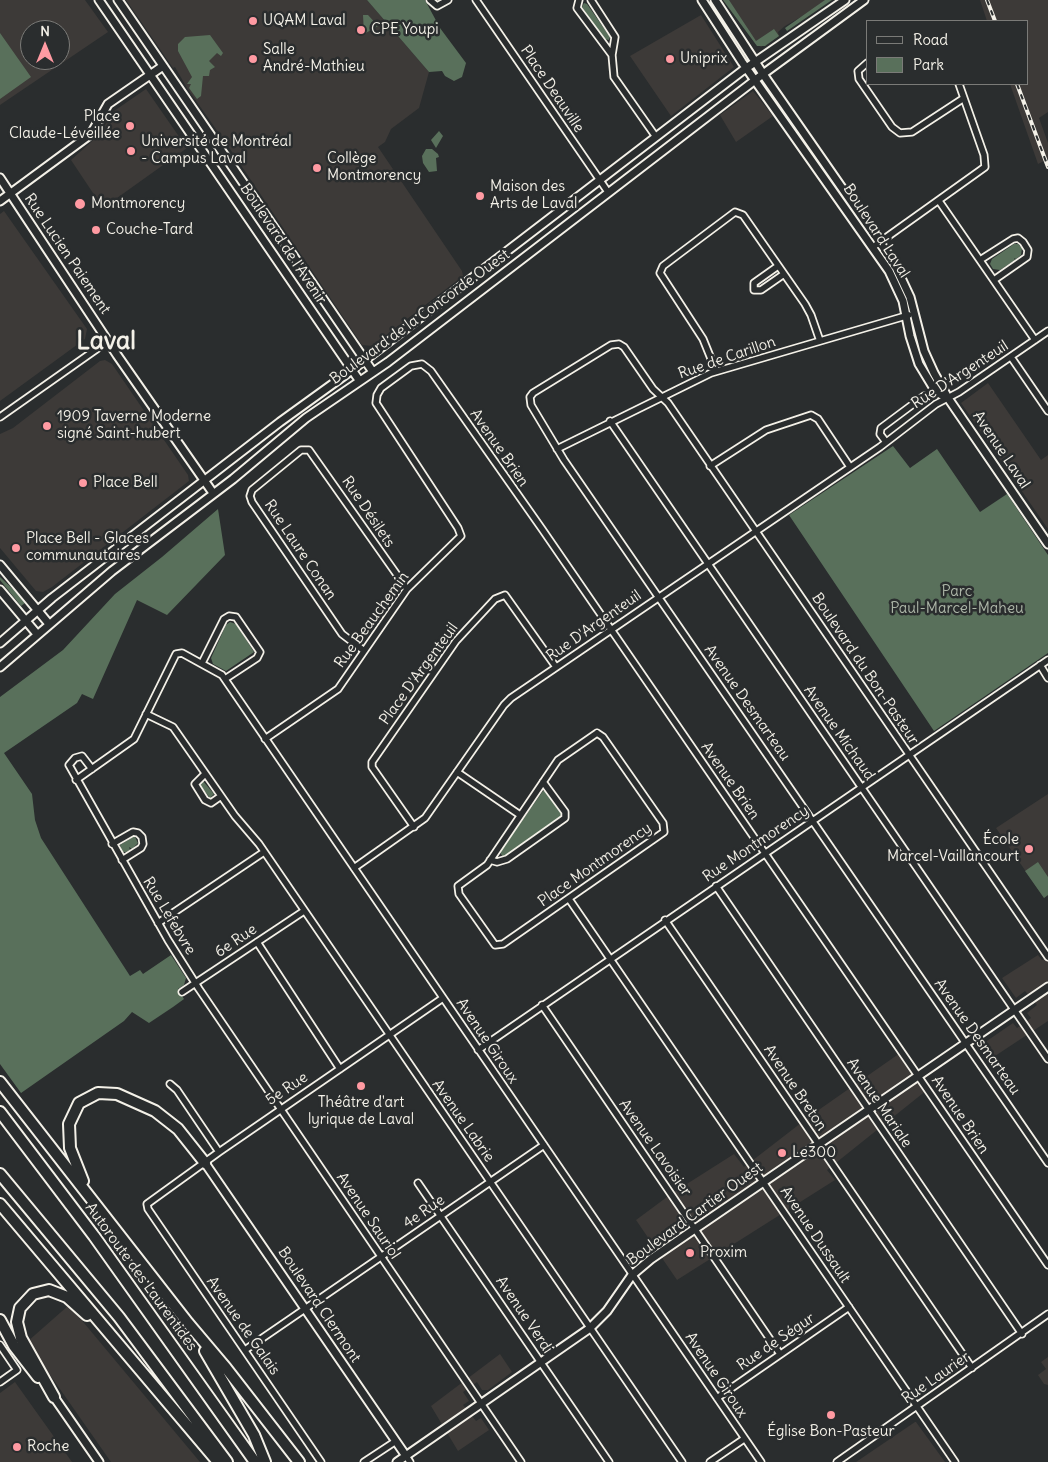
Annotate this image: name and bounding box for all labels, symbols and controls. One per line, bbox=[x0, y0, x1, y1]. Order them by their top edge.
place label: UQAM Laval bbox=[263, 12, 346, 30]
marker: UQAM Laval bbox=[247, 15, 259, 27]
north arrow bbox=[20, 20, 70, 70]
legend bbox=[866, 20, 1028, 85]
place label: CPE Youpi bbox=[371, 21, 439, 39]
text: N bbox=[40, 22, 50, 40]
marker: CPE Youpi bbox=[355, 24, 367, 36]
text: Road bbox=[913, 30, 948, 49]
place label: Salle André-Mathieu bbox=[263, 41, 365, 76]
street label: Place Deauville bbox=[516, 42, 588, 136]
place label: Uniprix bbox=[680, 50, 728, 68]
marker: Salle André-Mathieu bbox=[247, 53, 259, 65]
marker: Uniprix bbox=[664, 53, 676, 65]
text: Park bbox=[913, 55, 944, 74]
place label: Place Claude-Léveillée bbox=[9, 108, 120, 143]
marker: Place Claude-Léveillée bbox=[124, 120, 136, 132]
place label: Université de Montréal - Campus Laval bbox=[141, 133, 292, 168]
marker: Université de Montréal - Campus Laval bbox=[125, 145, 137, 157]
place label: Collège Montmorency bbox=[327, 150, 421, 185]
marker: Collège Montmorency bbox=[311, 162, 323, 174]
place label: Maison des Arts de Laval bbox=[490, 178, 577, 213]
street label: Boulevard de l'Avenir bbox=[236, 180, 330, 308]
street label: Boulevard Laval bbox=[839, 181, 913, 281]
street label: Rue Lucien Paiement bbox=[20, 190, 114, 318]
marker: Maison des Arts de Laval bbox=[474, 190, 486, 202]
place label: Montmorency bbox=[91, 195, 185, 213]
marker: Montmorency bbox=[73, 197, 87, 211]
place label: Couche-Tard bbox=[106, 221, 193, 239]
marker: Couche-Tard bbox=[90, 224, 102, 236]
street label: Boulevard de la Concorde Ouest bbox=[327, 246, 513, 388]
district label: Laval bbox=[76, 327, 136, 357]
street label: Rue de Carillon bbox=[676, 333, 778, 383]
street label: Rue D'Argenteuil bbox=[908, 337, 1012, 413]
street label: Avenue Brien bbox=[466, 406, 532, 490]
place label: 1909 Taverne Moderne signé Saint-hubert bbox=[57, 408, 211, 443]
street label: Avenue Laval bbox=[968, 408, 1034, 492]
marker: 1909 Taverne Moderne signé Saint-hubert bbox=[41, 420, 53, 432]
street label: Rue Désilets bbox=[338, 473, 398, 551]
place label: Place Bell bbox=[93, 474, 158, 492]
marker: Place Bell bbox=[77, 477, 89, 489]
street label: Rue Laure Conan bbox=[260, 497, 340, 603]
place label: Place Bell - Glaces communautaires bbox=[26, 530, 149, 565]
marker: Place Bell - Glaces communautaires bbox=[10, 542, 22, 554]
street label: Rue Beauchemin bbox=[331, 568, 413, 672]
park label: Parc Paul-Marcel-Maheu bbox=[890, 583, 1024, 618]
street label: Rue D'Argenteuil bbox=[543, 587, 645, 665]
street label: Boulevard du Bon-Pasteur bbox=[808, 590, 922, 748]
street label: Place D'Argenteuil bbox=[376, 619, 462, 729]
street label: Avenue Desmarteau bbox=[700, 642, 794, 764]
street label: Avenue Michaud bbox=[800, 682, 878, 784]
street label: Avenue Brien bbox=[697, 739, 763, 823]
street label: Rue Montmorency bbox=[700, 802, 812, 886]
street label: Place Montmorency bbox=[535, 819, 655, 911]
place label: École Marcel-Vaillancourt bbox=[887, 831, 1019, 866]
marker: École Marcel-Vaillancourt bbox=[1023, 843, 1035, 855]
street label: Rue Lefebvre bbox=[139, 874, 199, 958]
street label: 6e Rue bbox=[212, 921, 260, 961]
street label: Avenue Desmarteau bbox=[930, 976, 1024, 1098]
street label: Avenue Giroux bbox=[452, 995, 522, 1087]
street label: Avenue Breton bbox=[760, 1042, 830, 1134]
street label: Avenue Mariale bbox=[842, 1055, 916, 1151]
street label: 5e Rue bbox=[263, 1069, 311, 1109]
street label: Avenue Brien bbox=[927, 1073, 993, 1157]
street label: Avenue Labrie bbox=[428, 1076, 498, 1166]
marker: Théâtre d'art lyrique de Laval bbox=[355, 1080, 367, 1092]
place label: Théâtre d'art lyrique de Laval bbox=[308, 1094, 414, 1129]
street label: Avenue Lavoisier bbox=[615, 1096, 695, 1200]
place label: Le300 bbox=[792, 1144, 836, 1162]
marker: Le300 bbox=[776, 1147, 788, 1159]
street label: Boulevard Cartier Ouest bbox=[624, 1159, 766, 1269]
street label: Avenue Sauriol bbox=[332, 1169, 404, 1263]
street label: Avenue Dussault bbox=[776, 1183, 854, 1287]
street label: 4e Rue bbox=[400, 1191, 448, 1233]
street label: Autoroute des Laurentides bbox=[81, 1200, 201, 1354]
street label: Boulevard Clermont bbox=[274, 1244, 364, 1366]
place label: Proxim bbox=[700, 1244, 747, 1262]
marker: Proxim bbox=[684, 1247, 696, 1259]
street label: Avenue de Galais bbox=[202, 1273, 284, 1379]
street label: Avenue Verdi bbox=[492, 1273, 556, 1357]
street label: Rue de Ségur bbox=[734, 1309, 818, 1375]
street label: Avenue Giroux bbox=[681, 1329, 751, 1421]
street label: Rue Laurier bbox=[899, 1348, 973, 1408]
marker: Église Bon-Pasteur bbox=[825, 1409, 837, 1421]
place label: Église Bon-Pasteur bbox=[767, 1423, 895, 1441]
place label: Roche bbox=[27, 1438, 69, 1456]
marker: Roche bbox=[11, 1441, 23, 1453]

